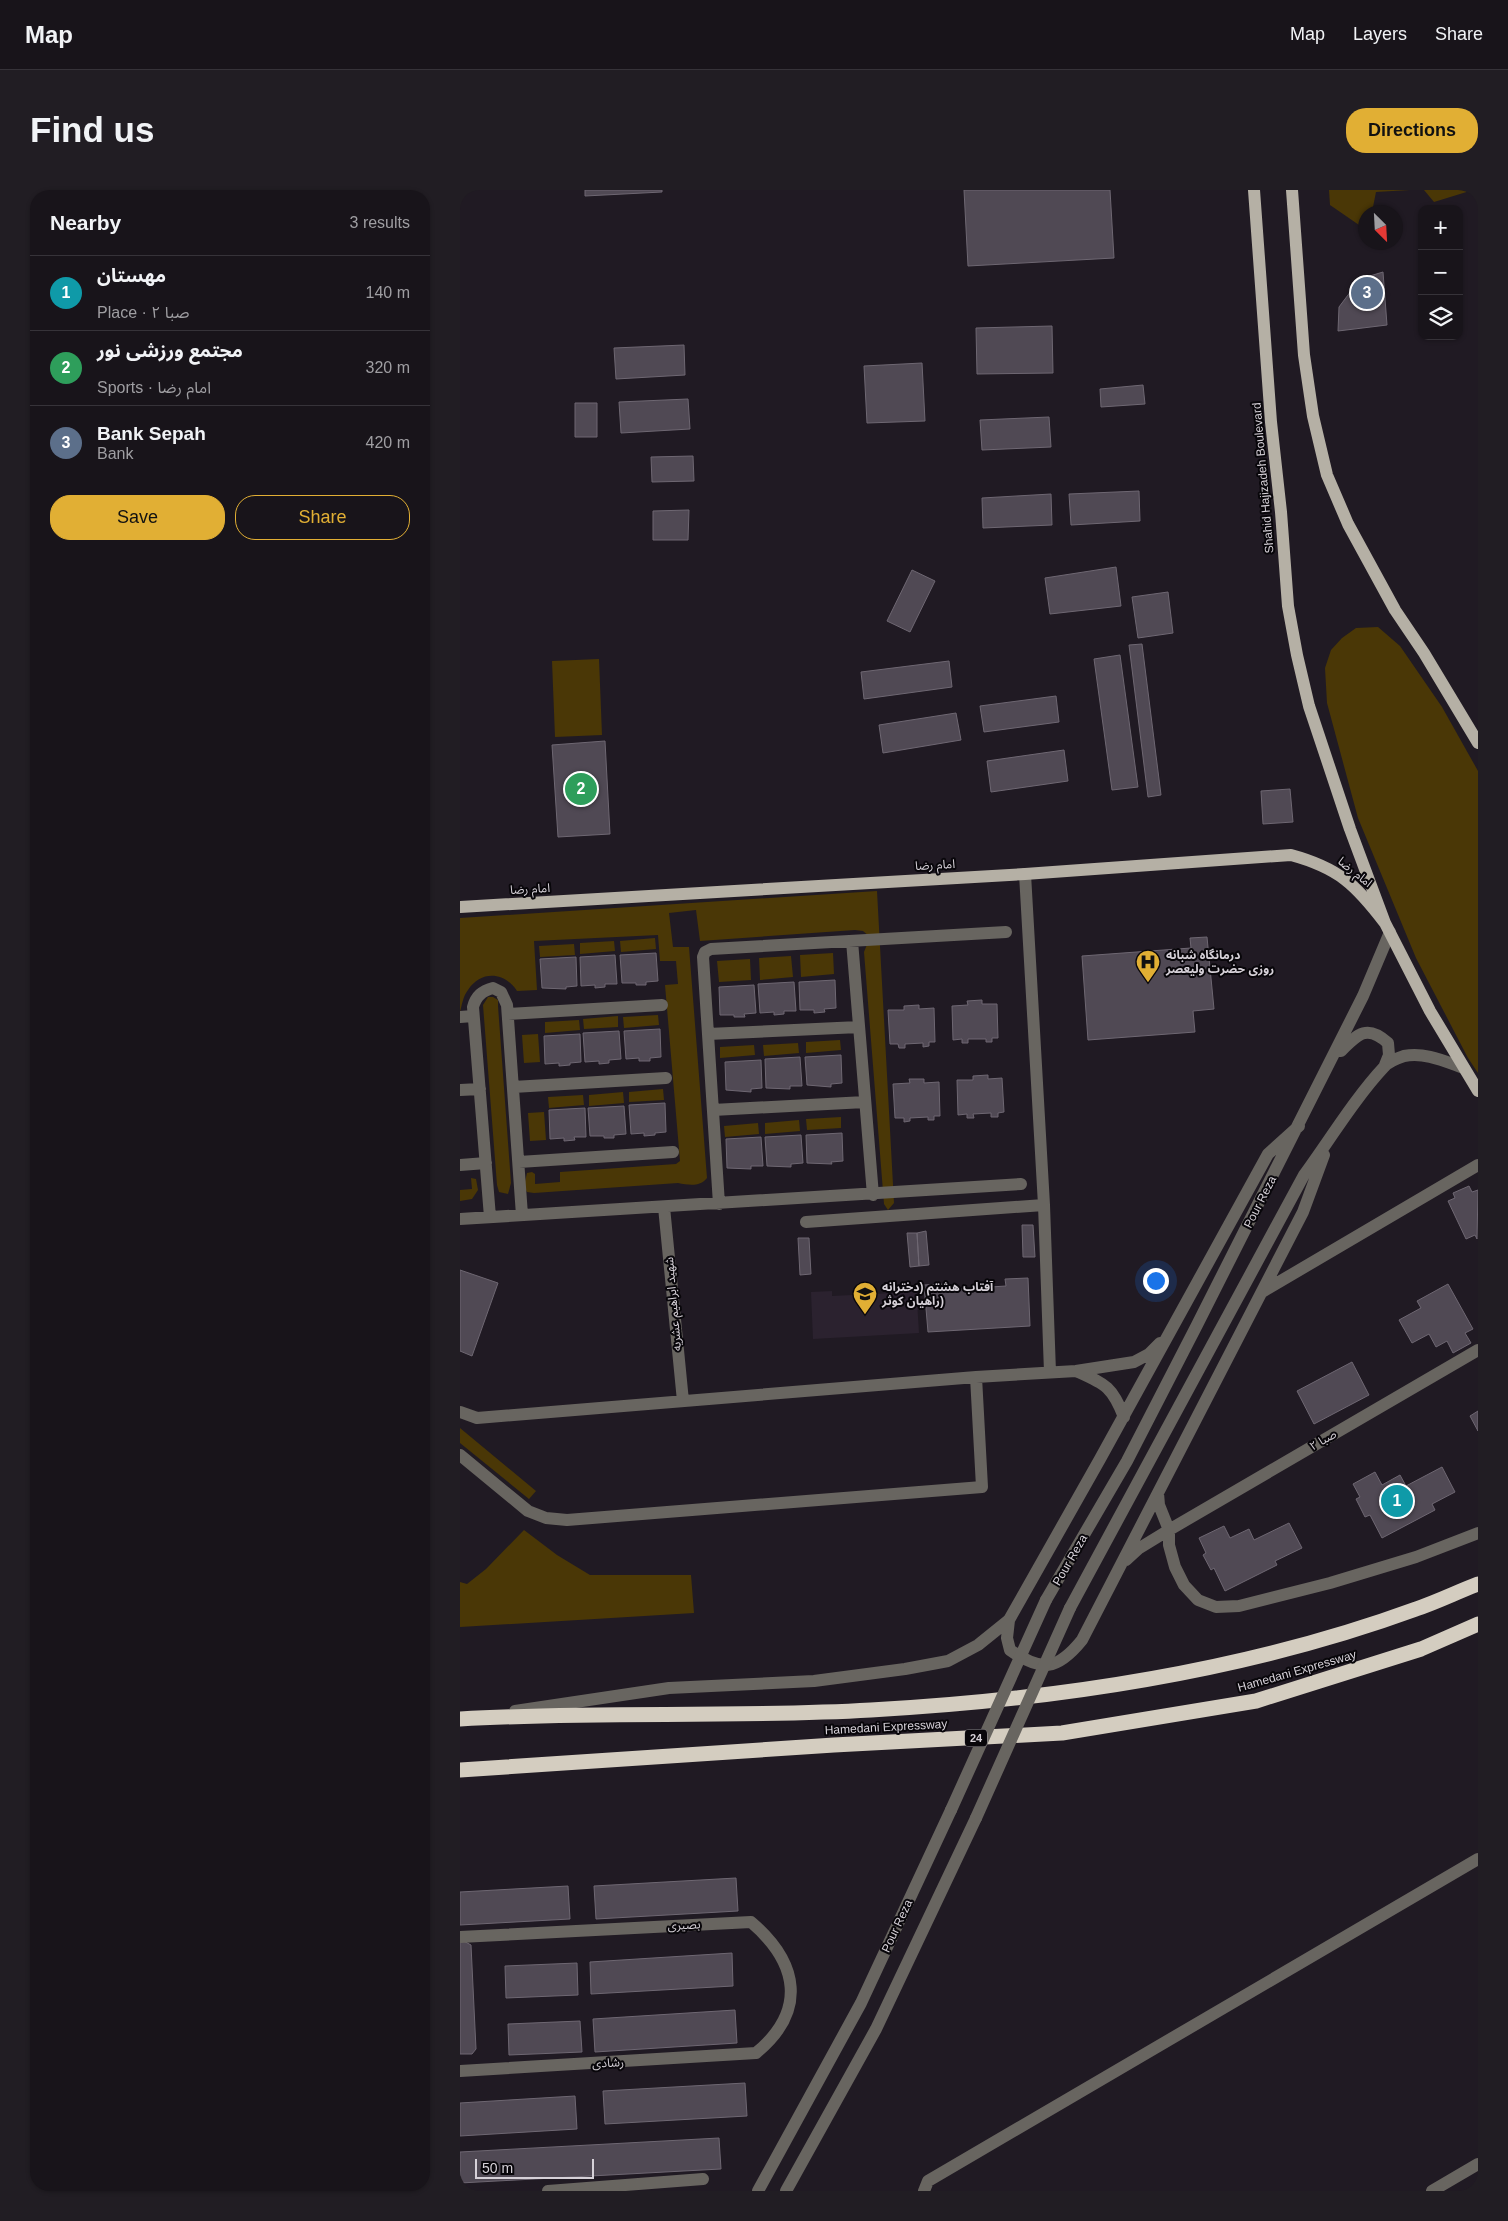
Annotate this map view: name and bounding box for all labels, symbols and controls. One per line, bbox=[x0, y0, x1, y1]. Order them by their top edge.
text: Map bbox=[25, 21, 73, 48]
text: Map bbox=[1290, 24, 1325, 44]
text: Layers bbox=[1353, 24, 1407, 44]
text: Share bbox=[1435, 24, 1483, 44]
button: Directions bbox=[1346, 108, 1478, 153]
text: Find us bbox=[30, 110, 154, 149]
north arrow bbox=[1358, 205, 1403, 250]
map controls bbox=[1418, 205, 1463, 340]
button: + bbox=[1418, 205, 1463, 250]
text: Nearby bbox=[50, 211, 121, 234]
text: 3 results bbox=[350, 214, 410, 231]
button: − bbox=[1418, 250, 1463, 295]
text: مهستان bbox=[97, 265, 166, 286]
pin: 3 bbox=[1351, 274, 1383, 312]
text: 1 bbox=[62, 284, 70, 301]
text: 140 m bbox=[366, 284, 410, 301]
button: layers bbox=[1418, 295, 1463, 340]
text: Place · صبا ۲ bbox=[97, 304, 189, 321]
text: مجتمع ورزشی نور bbox=[97, 340, 243, 361]
text: 2 bbox=[62, 359, 70, 376]
text: 320 m bbox=[366, 359, 410, 376]
text: Sports · امام رضا bbox=[97, 379, 211, 396]
street label: Shahid Hajizadeh Boulevard bbox=[1249, 402, 1277, 554]
text: Bank Sepah bbox=[97, 423, 206, 444]
text: 3 bbox=[62, 434, 70, 451]
text: 420 m bbox=[366, 434, 410, 451]
text: Bank bbox=[97, 445, 133, 462]
button: Save bbox=[50, 495, 225, 540]
button: Share bbox=[235, 495, 410, 540]
pin: 2 bbox=[565, 770, 597, 808]
street label: امام رضا bbox=[1334, 854, 1375, 892]
street label: امام رضا bbox=[915, 857, 956, 875]
street label: امام رضا bbox=[510, 881, 551, 899]
place label: درمانگاه شبانه روزی حضرت ولیعصر bbox=[1165, 948, 1274, 976]
hospital icon: درمانگاه شبانه روزی حضرت ولیعصر bbox=[1135, 949, 1161, 983]
street label: Pour Reza bbox=[1241, 1173, 1279, 1230]
street label: شهید ابراهیم عشریه bbox=[662, 1256, 686, 1352]
your location bbox=[1143, 1268, 1169, 1294]
place label: آفتاب هشتم (دخترانه راهیان کوثر) bbox=[881, 1280, 994, 1308]
school or university icon: آفتاب هشتم (دخترانه راهیان کوثر) bbox=[852, 1281, 878, 1315]
street label: صبا ۲ bbox=[1307, 1427, 1339, 1453]
pin: 1 bbox=[1381, 1482, 1413, 1520]
street label: Pour Reza bbox=[1050, 1532, 1090, 1588]
street label: Hamedani Expressway bbox=[1236, 1647, 1358, 1695]
street label: Hamedani Expressway bbox=[824, 1717, 948, 1737]
road number: 24 bbox=[965, 1730, 987, 1746]
street label: Pour Reza bbox=[879, 1897, 915, 1955]
street label: بصیری bbox=[667, 1917, 701, 1933]
street label: رشادی bbox=[592, 2055, 624, 2071]
scale bar bbox=[475, 2156, 594, 2179]
text: 50 m bbox=[482, 2160, 513, 2176]

